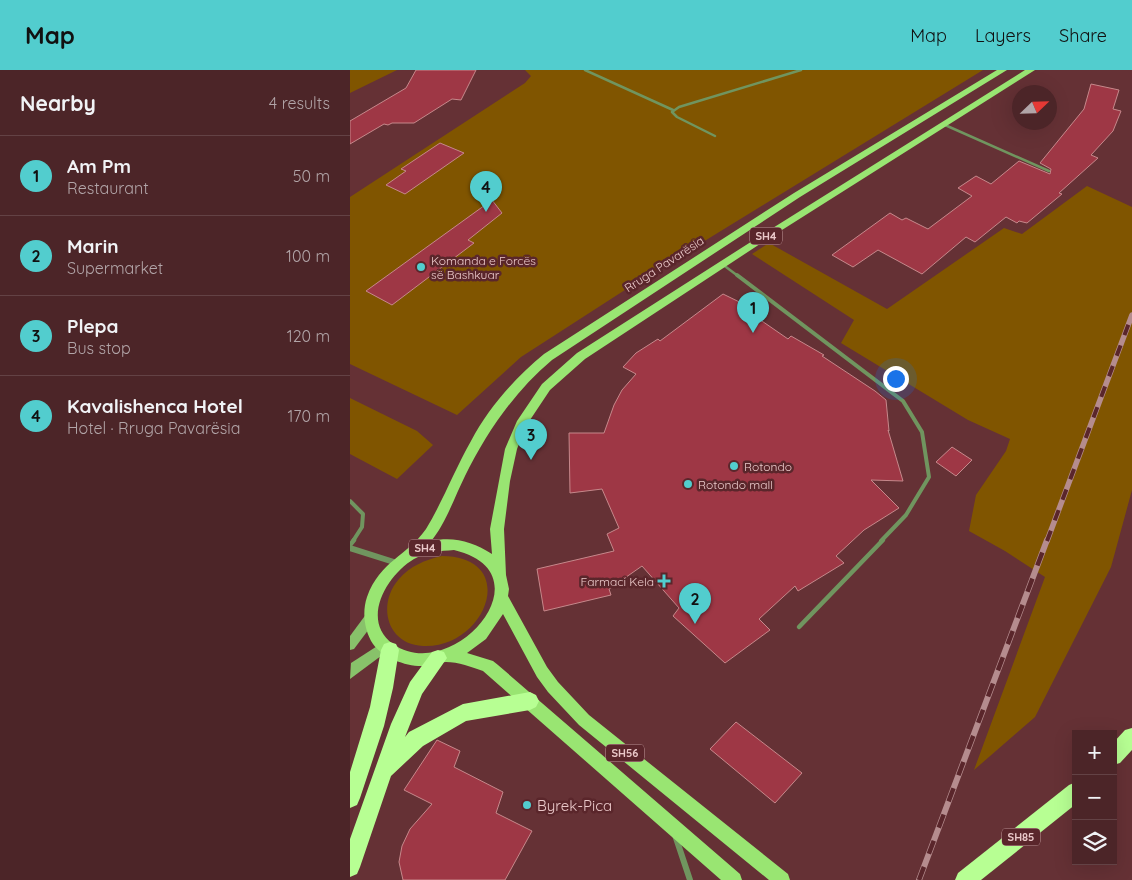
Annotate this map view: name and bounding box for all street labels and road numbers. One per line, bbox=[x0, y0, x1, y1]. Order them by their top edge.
road number: SH4 bbox=[750, 228, 782, 245]
street label: Rruga Pavarësia bbox=[621, 233, 707, 295]
road number: SH4 bbox=[409, 539, 441, 556]
road number: SH56 bbox=[606, 744, 644, 761]
road number: SH85 bbox=[1002, 829, 1040, 846]

